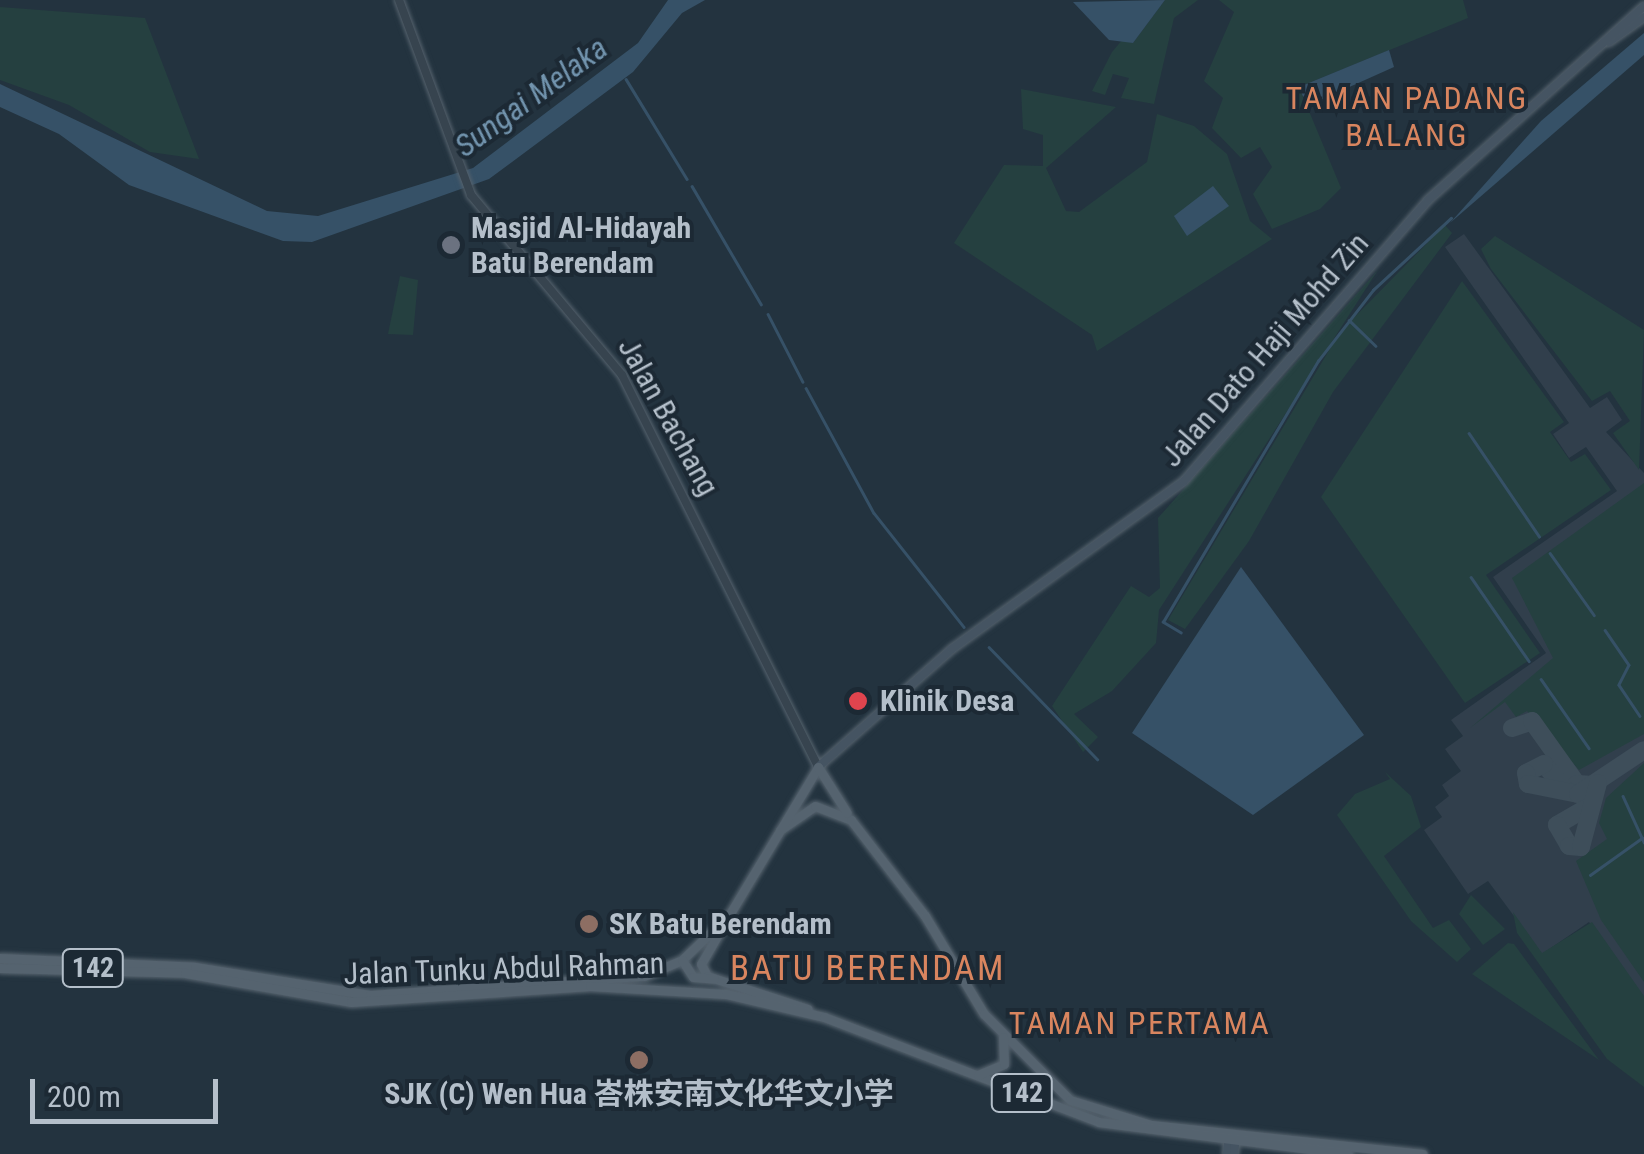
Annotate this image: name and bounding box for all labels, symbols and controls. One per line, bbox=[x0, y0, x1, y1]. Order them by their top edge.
water label: Sungai Melaka bbox=[447, 29, 615, 165]
district label: TAMAN PADANG BALANG bbox=[1285, 80, 1529, 155]
place label: Masjid Al-Hidayah Batu Berendam bbox=[471, 210, 691, 280]
street label: Jalan Dato Haji Mohd Zin bbox=[1154, 226, 1376, 474]
marker: Masjid Al-Hidayah Batu Berendam bbox=[440, 234, 462, 256]
street label: Jalan Bachang bbox=[610, 332, 726, 502]
place label: Klinik Desa bbox=[880, 683, 1014, 719]
marker: Klinik Desa bbox=[845, 688, 871, 714]
place label: SK Batu Berendam bbox=[609, 906, 832, 942]
marker: SK Batu Berendam bbox=[578, 913, 600, 935]
road number: 142 bbox=[61, 945, 126, 991]
street label: Jalan Tunku Abdul Rahman bbox=[343, 945, 665, 993]
district label: BATU BERENDAM bbox=[730, 948, 1006, 990]
district label: TAMAN PERTAMA bbox=[1009, 1004, 1271, 1042]
marker: SJK (C) Wen Hua 峇株安南文化华文小学 bbox=[628, 1049, 650, 1071]
scale bar bbox=[35, 1059, 222, 1121]
road number: 142 bbox=[990, 1070, 1054, 1116]
place label: SJK (C) Wen Hua 峇株安南文化华文小学 bbox=[384, 1076, 894, 1112]
text: 200 m bbox=[47, 1079, 121, 1114]

